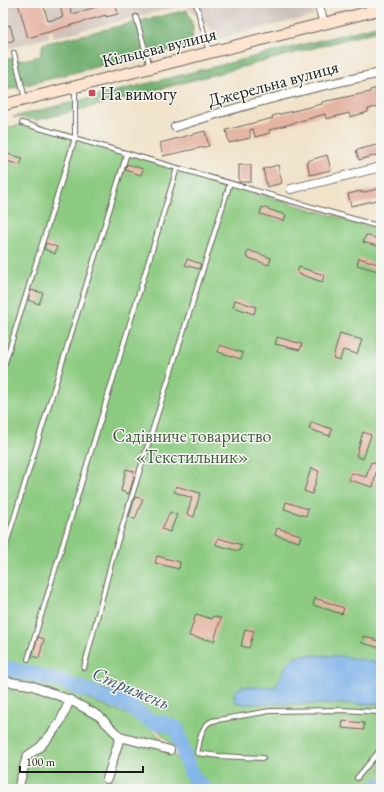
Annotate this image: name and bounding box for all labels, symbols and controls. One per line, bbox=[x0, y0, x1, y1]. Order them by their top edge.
street label: Кільцева вулиця bbox=[99, 22, 219, 72]
street label: Джерельна вулиця bbox=[205, 54, 341, 112]
place label: На вимогу bbox=[100, 82, 177, 105]
marker: На вимогу bbox=[87, 88, 97, 98]
park label: Садівниче товариство «Текстильник» bbox=[113, 424, 272, 468]
water label: Стрижень bbox=[88, 660, 174, 716]
scale bar bbox=[20, 748, 143, 774]
text: 100 m bbox=[26, 754, 56, 770]

